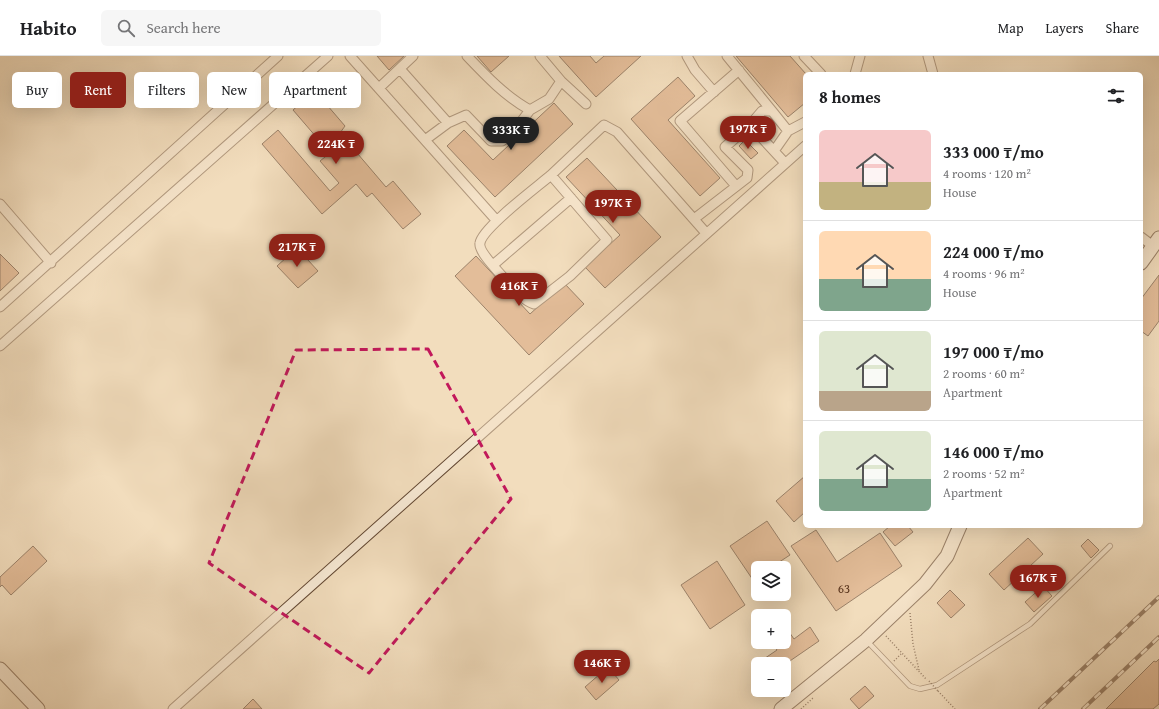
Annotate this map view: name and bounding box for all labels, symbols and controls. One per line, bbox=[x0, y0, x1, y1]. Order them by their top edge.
search box bbox=[101, 10, 381, 46]
text: Habito bbox=[20, 14, 77, 42]
icon: search bbox=[115, 17, 137, 39]
text: Search here bbox=[147, 17, 221, 38]
text: Map bbox=[998, 18, 1024, 38]
text: Layers bbox=[1046, 18, 1084, 38]
text: Share bbox=[1106, 18, 1139, 38]
chip: Buy bbox=[12, 72, 62, 108]
chip: Rent bbox=[70, 72, 126, 108]
chip: Filters bbox=[134, 72, 199, 108]
chip: New bbox=[207, 72, 261, 108]
chip: Apartment bbox=[269, 72, 361, 108]
text: 8 homes bbox=[819, 84, 881, 109]
icon: filters bbox=[1105, 85, 1127, 107]
pin: 197K ₸ bbox=[715, 116, 781, 150]
pin: 333K ₸ bbox=[478, 117, 544, 151]
text: 197K ₸ bbox=[729, 119, 767, 138]
text: 333K ₸ bbox=[492, 120, 530, 139]
pin: 224K ₸ bbox=[303, 131, 369, 165]
text: 224K ₸ bbox=[317, 134, 355, 153]
text: 333 000 ₸/mo bbox=[943, 139, 1044, 164]
icon: home bbox=[851, 146, 899, 194]
text: 4 rooms · 120 m² bbox=[943, 164, 1031, 183]
text: House bbox=[943, 183, 977, 202]
pin: 197K ₸ bbox=[580, 190, 646, 224]
text: 197K ₸ bbox=[594, 193, 632, 212]
pin: 217K ₸ bbox=[264, 234, 330, 268]
text: 217K ₸ bbox=[278, 237, 316, 256]
text: 224 000 ₸/mo bbox=[943, 239, 1044, 264]
icon: home bbox=[851, 247, 899, 295]
text: 4 rooms · 96 m² bbox=[943, 264, 1025, 283]
pin: 416K ₸ bbox=[486, 273, 552, 307]
text: 416K ₸ bbox=[500, 276, 538, 295]
text: House bbox=[943, 283, 977, 302]
text: 197 000 ₸/mo bbox=[943, 339, 1044, 364]
icon: home bbox=[851, 347, 899, 395]
text: 2 rooms · 60 m² bbox=[943, 364, 1025, 383]
text: Apartment bbox=[943, 383, 1003, 402]
text: 146 000 ₸/mo bbox=[943, 439, 1044, 464]
icon: home bbox=[851, 447, 899, 495]
text: 2 rooms · 52 m² bbox=[943, 464, 1025, 483]
text: Apartment bbox=[943, 483, 1003, 502]
map controls bbox=[751, 561, 791, 697]
button: layers bbox=[751, 561, 791, 601]
pin: 167K ₸ bbox=[1005, 565, 1071, 599]
text: 167K ₸ bbox=[1019, 568, 1057, 587]
house number: 63 bbox=[838, 579, 850, 598]
button: + bbox=[751, 609, 791, 649]
pin: 146K ₸ bbox=[569, 650, 635, 684]
text: 146K ₸ bbox=[583, 653, 621, 672]
button: − bbox=[751, 657, 791, 697]

